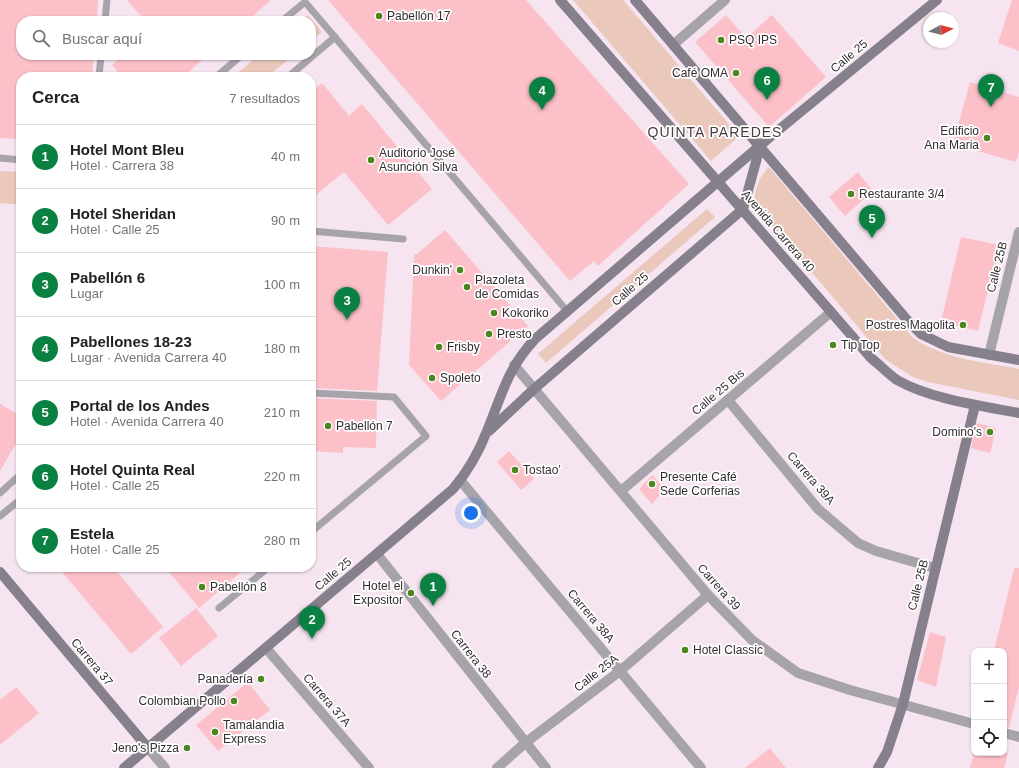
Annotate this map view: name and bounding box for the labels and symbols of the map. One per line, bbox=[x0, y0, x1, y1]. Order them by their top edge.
place label: Pabellón 17 bbox=[387, 9, 451, 23]
marker: Pabellón 17 bbox=[374, 11, 384, 21]
north arrow bbox=[923, 12, 959, 48]
place label: PSQ IPS bbox=[729, 33, 777, 47]
marker: PSQ IPS bbox=[716, 35, 726, 45]
street label: Calle 25 bbox=[828, 36, 871, 76]
place label: Café OMA bbox=[672, 66, 728, 80]
pin: 6 bbox=[754, 67, 780, 100]
marker: Café OMA bbox=[731, 68, 741, 78]
pin: 7 bbox=[978, 74, 1004, 107]
pin: 4 bbox=[529, 77, 555, 110]
district label: QUINTA PAREDES bbox=[648, 124, 782, 140]
place label: Edificio Ana Maria bbox=[924, 124, 979, 152]
marker: Edificio Ana Maria bbox=[982, 133, 992, 143]
place label: Auditorio José Asunción Silva bbox=[379, 146, 458, 174]
marker: Auditorio José Asunción Silva bbox=[366, 155, 376, 165]
street label: Avenida Carrera 40 bbox=[739, 187, 818, 275]
place label: Restaurante 3/4 bbox=[859, 187, 945, 201]
marker: Restaurante 3/4 bbox=[846, 189, 856, 199]
pin: 5 bbox=[859, 205, 885, 238]
street label: Calle 25B bbox=[984, 240, 1010, 294]
place label: Dunkin' bbox=[412, 263, 452, 277]
marker: Dunkin' bbox=[455, 265, 465, 275]
street label: Calle 25 bbox=[609, 269, 651, 309]
place label: Plazoleta de Comidas bbox=[475, 273, 539, 301]
marker: Plazoleta de Comidas bbox=[462, 282, 472, 292]
pin: 3 bbox=[334, 287, 360, 320]
place label: Kokoriko bbox=[502, 306, 549, 320]
marker: Kokoriko bbox=[489, 308, 499, 318]
place label: Postres Magolita bbox=[866, 318, 955, 332]
marker: Postres Magolita bbox=[958, 320, 968, 330]
place label: Presto bbox=[497, 327, 532, 341]
marker: Presto bbox=[484, 329, 494, 339]
place label: Tip Top bbox=[841, 338, 880, 352]
place label: Frisby bbox=[447, 340, 480, 354]
marker: Tip Top bbox=[828, 340, 838, 350]
marker: Frisby bbox=[434, 342, 444, 352]
street label: Calle 25 Bis bbox=[689, 366, 747, 418]
place label: Spoleto bbox=[440, 371, 481, 385]
marker: Spoleto bbox=[427, 373, 437, 383]
place label: Pabellón 7 bbox=[336, 419, 393, 433]
marker: Pabellón 7 bbox=[323, 421, 333, 431]
place label: Domino's bbox=[932, 425, 982, 439]
marker: Domino's bbox=[985, 427, 995, 437]
street label: Carrera 39A bbox=[784, 449, 838, 507]
place label: Tostao’ bbox=[523, 463, 561, 477]
marker: Tostao’ bbox=[510, 465, 520, 475]
place label: Presente Café Sede Corferias bbox=[660, 470, 740, 498]
marker: Presente Café Sede Corferias bbox=[647, 479, 657, 489]
your location bbox=[461, 503, 481, 523]
street label: Calle 25 bbox=[312, 554, 355, 594]
street label: Calle 25B bbox=[905, 558, 931, 612]
street label: Carrera 39 bbox=[695, 561, 744, 613]
pin: 1 bbox=[420, 573, 446, 606]
place label: Hotel el Expositor bbox=[353, 579, 403, 607]
place label: Pabellón 8 bbox=[210, 580, 267, 594]
marker: Pabellón 8 bbox=[197, 582, 207, 592]
street label: Carrera 38A bbox=[565, 586, 617, 646]
marker: Hotel el Expositor bbox=[406, 588, 416, 598]
pin: 2 bbox=[299, 606, 325, 639]
street label: Carrera 38 bbox=[448, 627, 494, 681]
street label: Carrera 37 bbox=[68, 636, 116, 689]
place label: Hotel Classic bbox=[693, 643, 763, 657]
marker: Hotel Classic bbox=[680, 645, 690, 655]
street label: Calle 25A bbox=[571, 651, 621, 695]
street label: Carrera 37A bbox=[300, 671, 354, 729]
place label: Panadería bbox=[198, 672, 253, 686]
marker: Panadería bbox=[256, 674, 266, 684]
place label: Colombian Pollo bbox=[139, 694, 226, 708]
marker: Colombian Pollo bbox=[229, 696, 239, 706]
place label: Tamalandia Express bbox=[223, 718, 285, 746]
marker: Tamalandia Express bbox=[210, 727, 220, 737]
place label: Jeno's Pizza bbox=[112, 741, 179, 755]
marker: Jeno's Pizza bbox=[182, 743, 192, 753]

